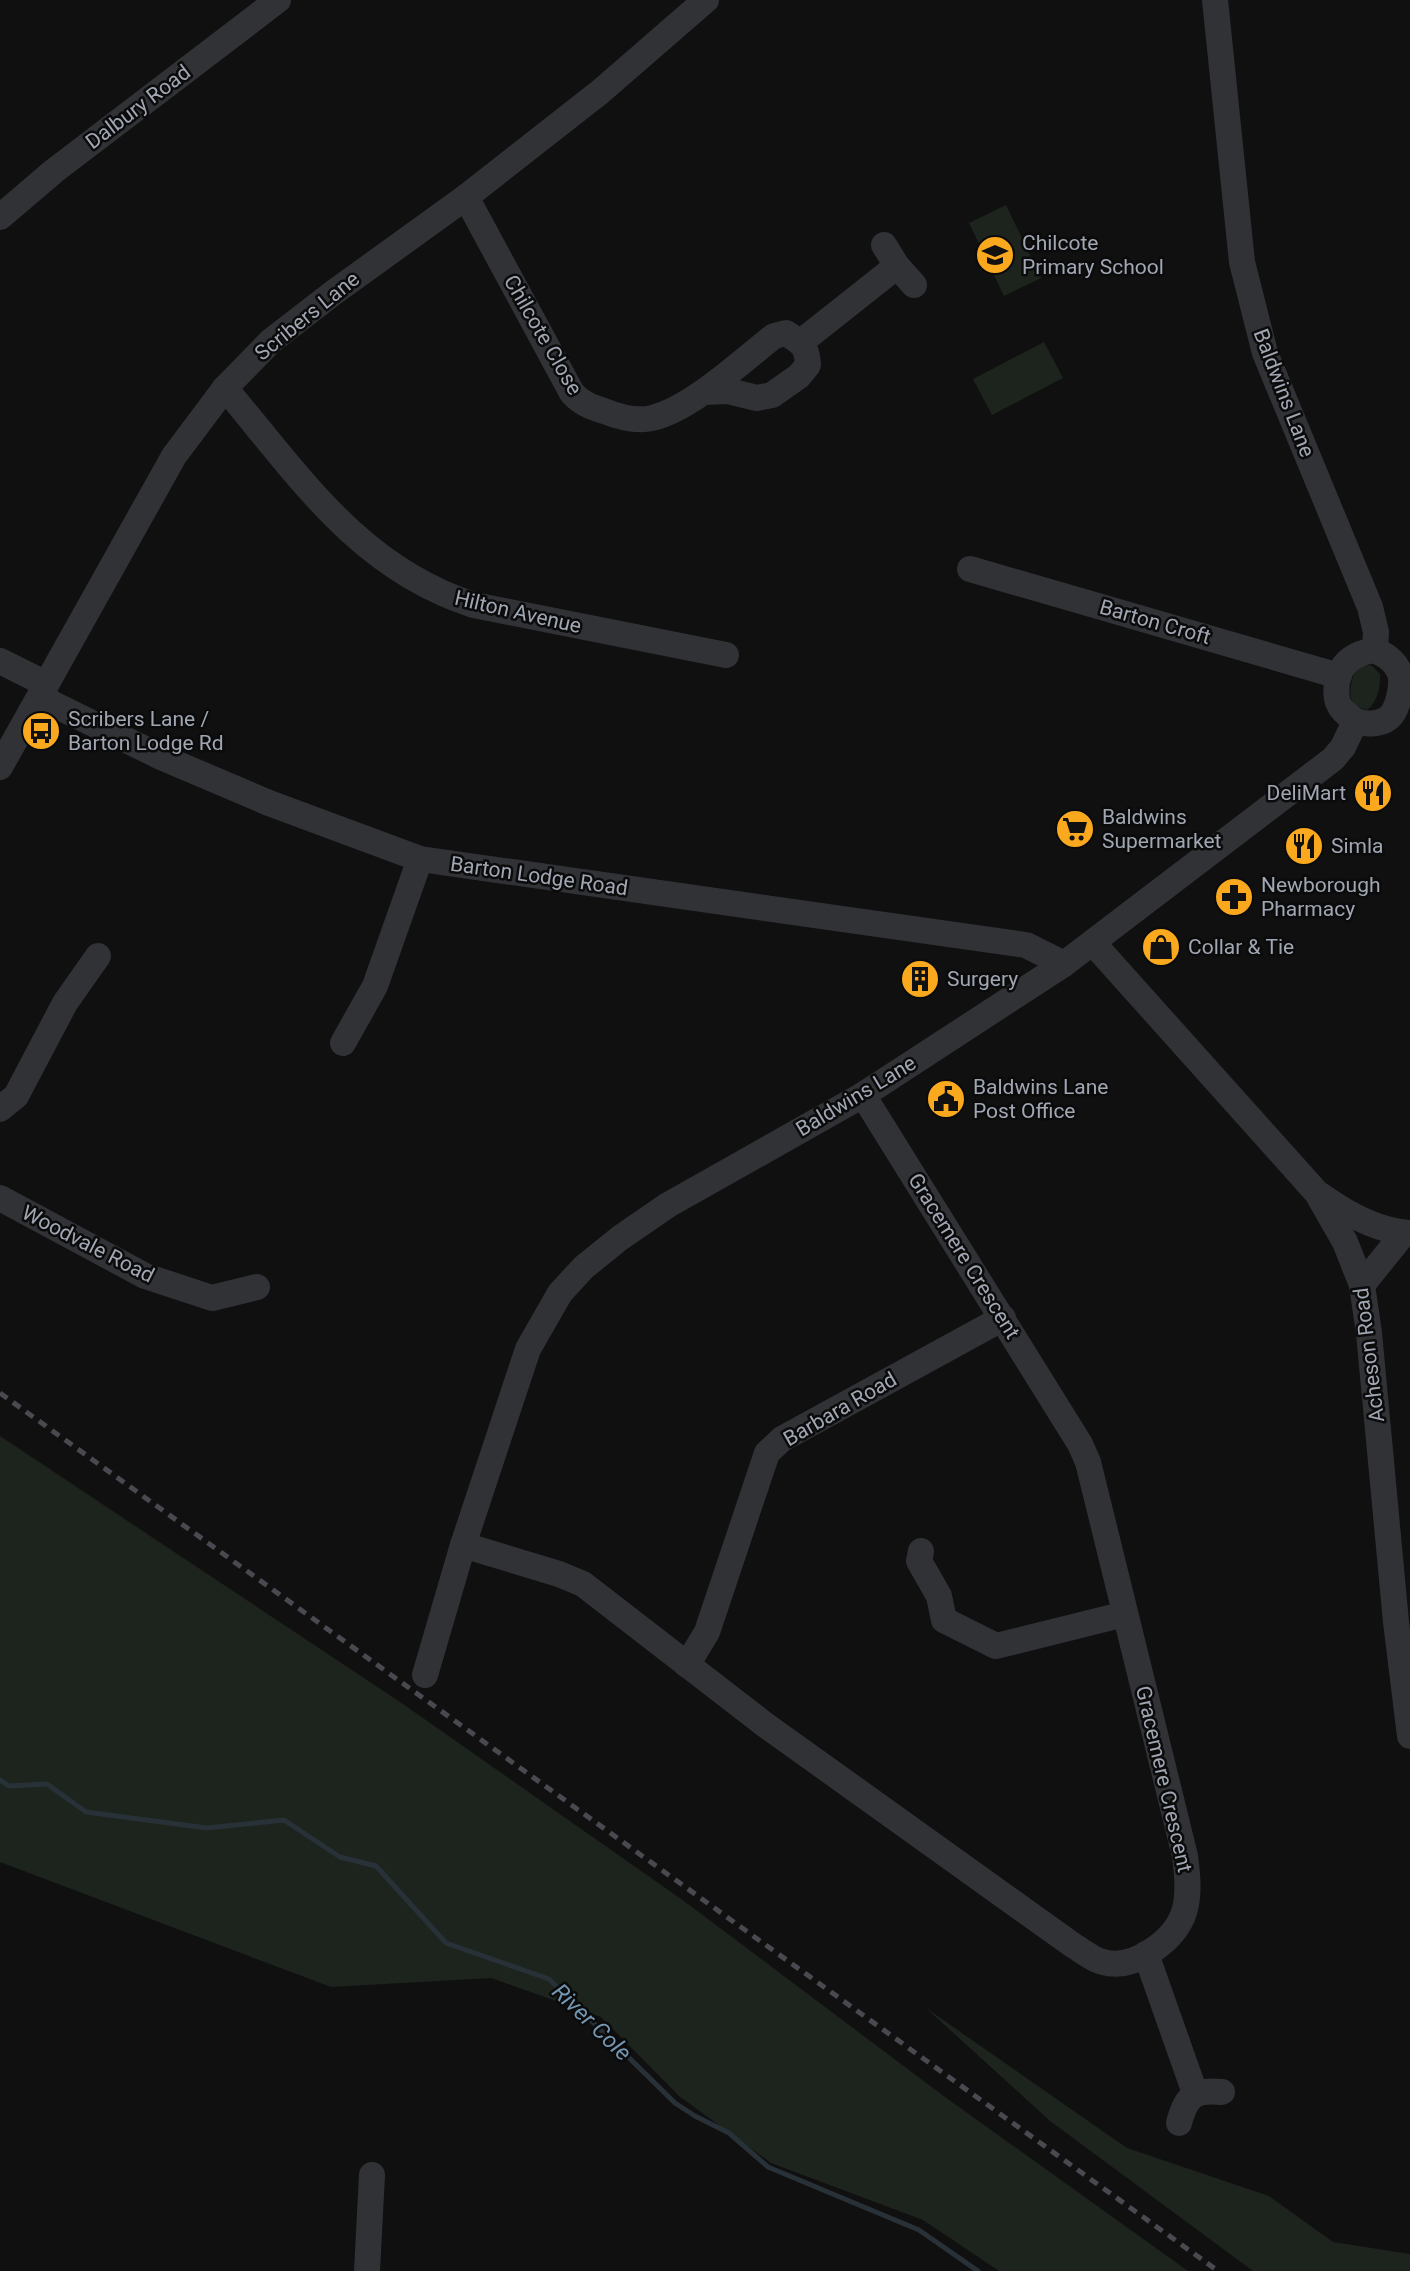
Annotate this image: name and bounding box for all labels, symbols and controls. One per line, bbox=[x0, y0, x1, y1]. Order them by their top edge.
street label: Dalbury Road bbox=[81, 60, 195, 154]
place label: Chilcote Primary School bbox=[1022, 231, 1164, 279]
school or university icon: Chilcote Primary School bbox=[974, 234, 1016, 276]
street label: Scribers Lane bbox=[250, 267, 364, 365]
street label: Chilcote Close bbox=[499, 271, 587, 399]
street label: Baldwins Lane bbox=[1249, 325, 1319, 461]
street label: Hilton Avenue bbox=[452, 586, 584, 638]
street label: Barton Croft bbox=[1097, 595, 1213, 649]
place label: Scribers Lane / Barton Lodge Rd bbox=[68, 707, 224, 755]
bus stop icon: Scribers Lane / Barton Lodge Rd bbox=[20, 710, 62, 752]
restaurant icon: DeliMart bbox=[1352, 772, 1394, 814]
place label: DeliMart bbox=[1267, 781, 1346, 805]
place label: Baldwins Supermarket bbox=[1102, 805, 1222, 853]
supermarket icon: Baldwins Supermarket bbox=[1054, 808, 1096, 850]
restaurant icon: Simla bbox=[1283, 825, 1325, 867]
place label: Simla bbox=[1331, 834, 1384, 858]
street label: Barton Lodge Road bbox=[449, 852, 629, 900]
place label: Newborough Pharmacy bbox=[1261, 873, 1381, 921]
pharmacy icon: Newborough Pharmacy bbox=[1213, 876, 1255, 918]
shop icon: Collar & Tie bbox=[1140, 926, 1182, 968]
place label: Collar & Tie bbox=[1188, 935, 1294, 959]
building icon: Surgery bbox=[899, 958, 941, 1000]
place label: Surgery bbox=[947, 967, 1018, 991]
street label: Baldwins Lane bbox=[792, 1051, 920, 1141]
place label: Baldwins Lane Post Office bbox=[973, 1075, 1108, 1123]
public building icon: Baldwins Lane Post Office bbox=[925, 1078, 967, 1120]
street label: Gracemere Crescent bbox=[903, 1169, 1025, 1343]
street label: Woodvale Road bbox=[18, 1200, 158, 1288]
street label: Acheson Road bbox=[1349, 1286, 1389, 1424]
street label: Barbara Road bbox=[779, 1367, 901, 1451]
street label: Gracemere Crescent bbox=[1131, 1683, 1197, 1875]
water label: River Cole bbox=[547, 1978, 637, 2067]

